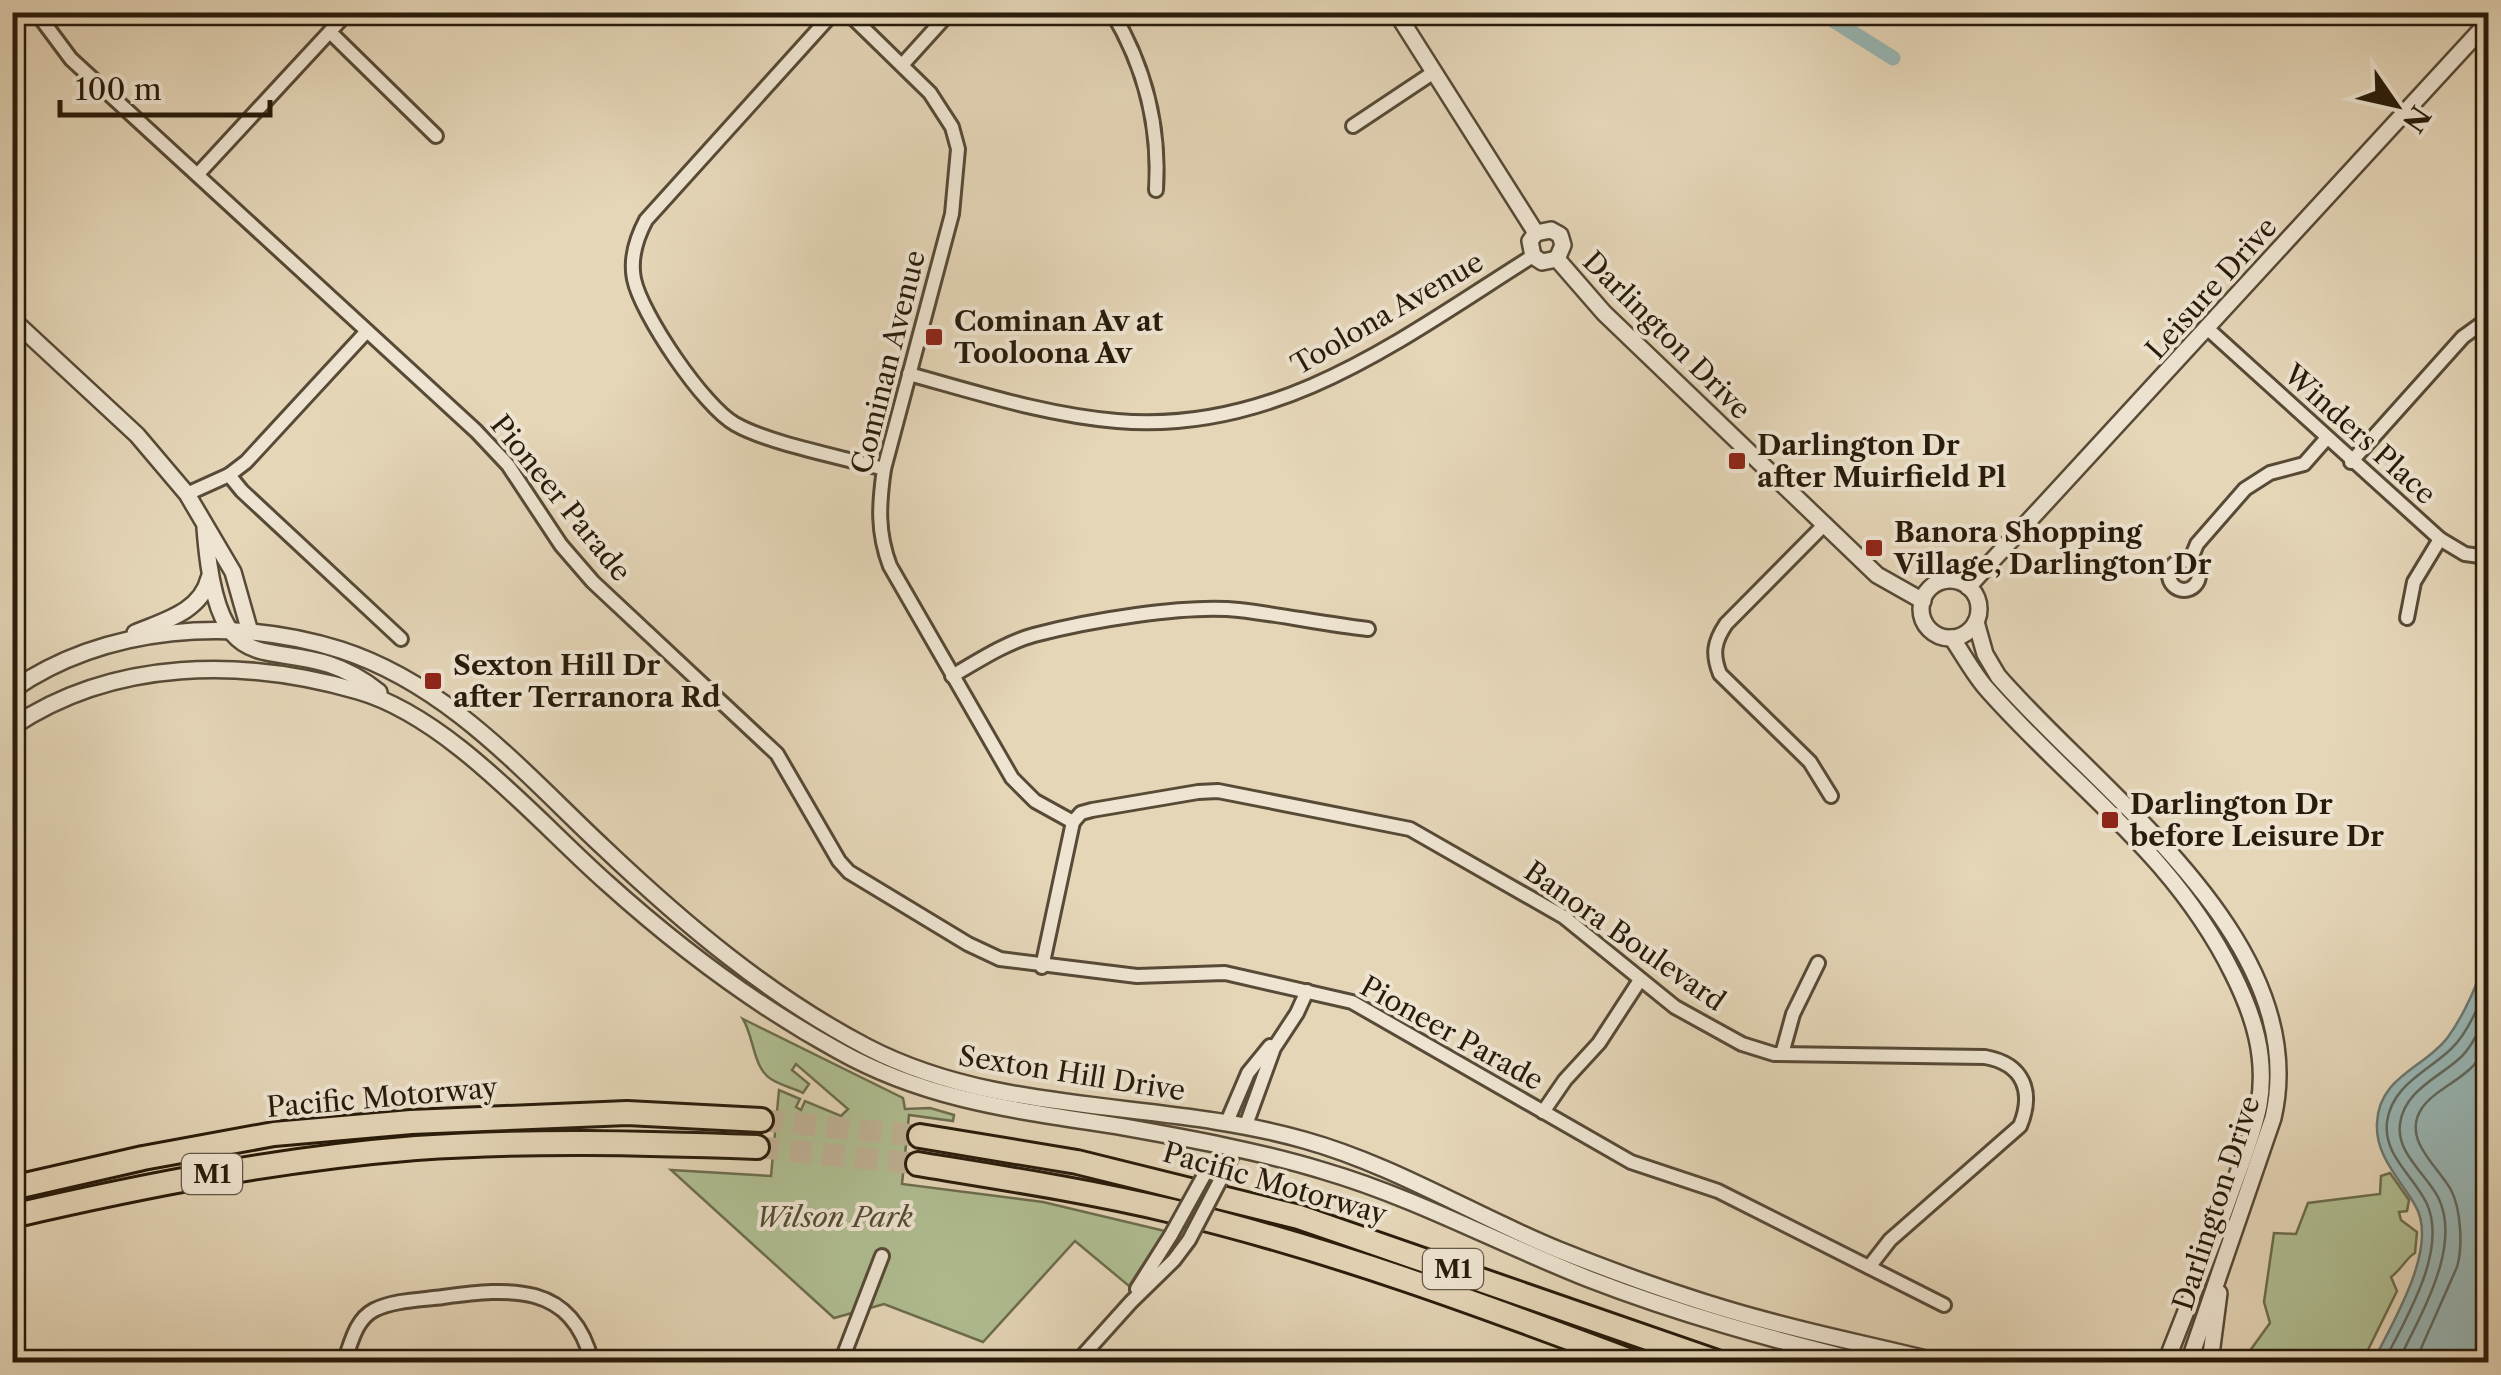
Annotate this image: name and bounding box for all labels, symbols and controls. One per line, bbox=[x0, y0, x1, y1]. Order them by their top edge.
scale bar bbox=[60, 55, 270, 117]
north arrow bbox=[2346, 55, 2446, 155]
text: 100 m bbox=[75, 71, 162, 108]
text: N bbox=[2396, 99, 2438, 139]
street label: Leisure Drive bbox=[2138, 210, 2284, 366]
street label: Toolona Avenue bbox=[1285, 244, 1489, 382]
street label: Darlington Drive bbox=[1576, 244, 1758, 426]
street label: Cominan Avenue bbox=[844, 247, 932, 477]
place label: Cominan Av at Tooloona Av bbox=[954, 304, 1164, 370]
marker: Cominan Av at Tooloona Av bbox=[923, 326, 945, 348]
street label: Winders Place bbox=[2276, 356, 2443, 511]
street label: Pioneer Parade bbox=[484, 408, 638, 588]
place label: Darlington Dr after Muirfield Pl bbox=[1757, 428, 2006, 494]
marker: Darlington Dr after Muirfield Pl bbox=[1726, 450, 1748, 472]
place label: Banora Shopping Village, Darlington Dr bbox=[1893, 515, 2212, 581]
marker: Banora Shopping Village, Darlington Dr bbox=[1863, 537, 1885, 559]
place label: Sexton Hill Dr after Terranora Rd bbox=[453, 648, 721, 714]
marker: Sexton Hill Dr after Terranora Rd bbox=[422, 670, 444, 692]
place label: Darlington Dr before Leisure Dr bbox=[2129, 787, 2384, 853]
marker: Darlington Dr before Leisure Dr bbox=[2099, 809, 2121, 831]
street label: Banora Boulevard bbox=[1518, 854, 1732, 1018]
street label: Pioneer Parade bbox=[1355, 969, 1549, 1097]
street label: Sexton Hill Drive bbox=[956, 1038, 1188, 1108]
street label: Pacific Motorway bbox=[265, 1070, 499, 1124]
street label: Darlington Drive bbox=[2165, 1092, 2267, 1314]
street label: Pacific Motorway bbox=[1159, 1135, 1391, 1231]
road number: M1 bbox=[182, 1154, 242, 1194]
park label: Wilson Park bbox=[755, 1200, 913, 1234]
road number: M1 bbox=[1423, 1249, 1483, 1289]

